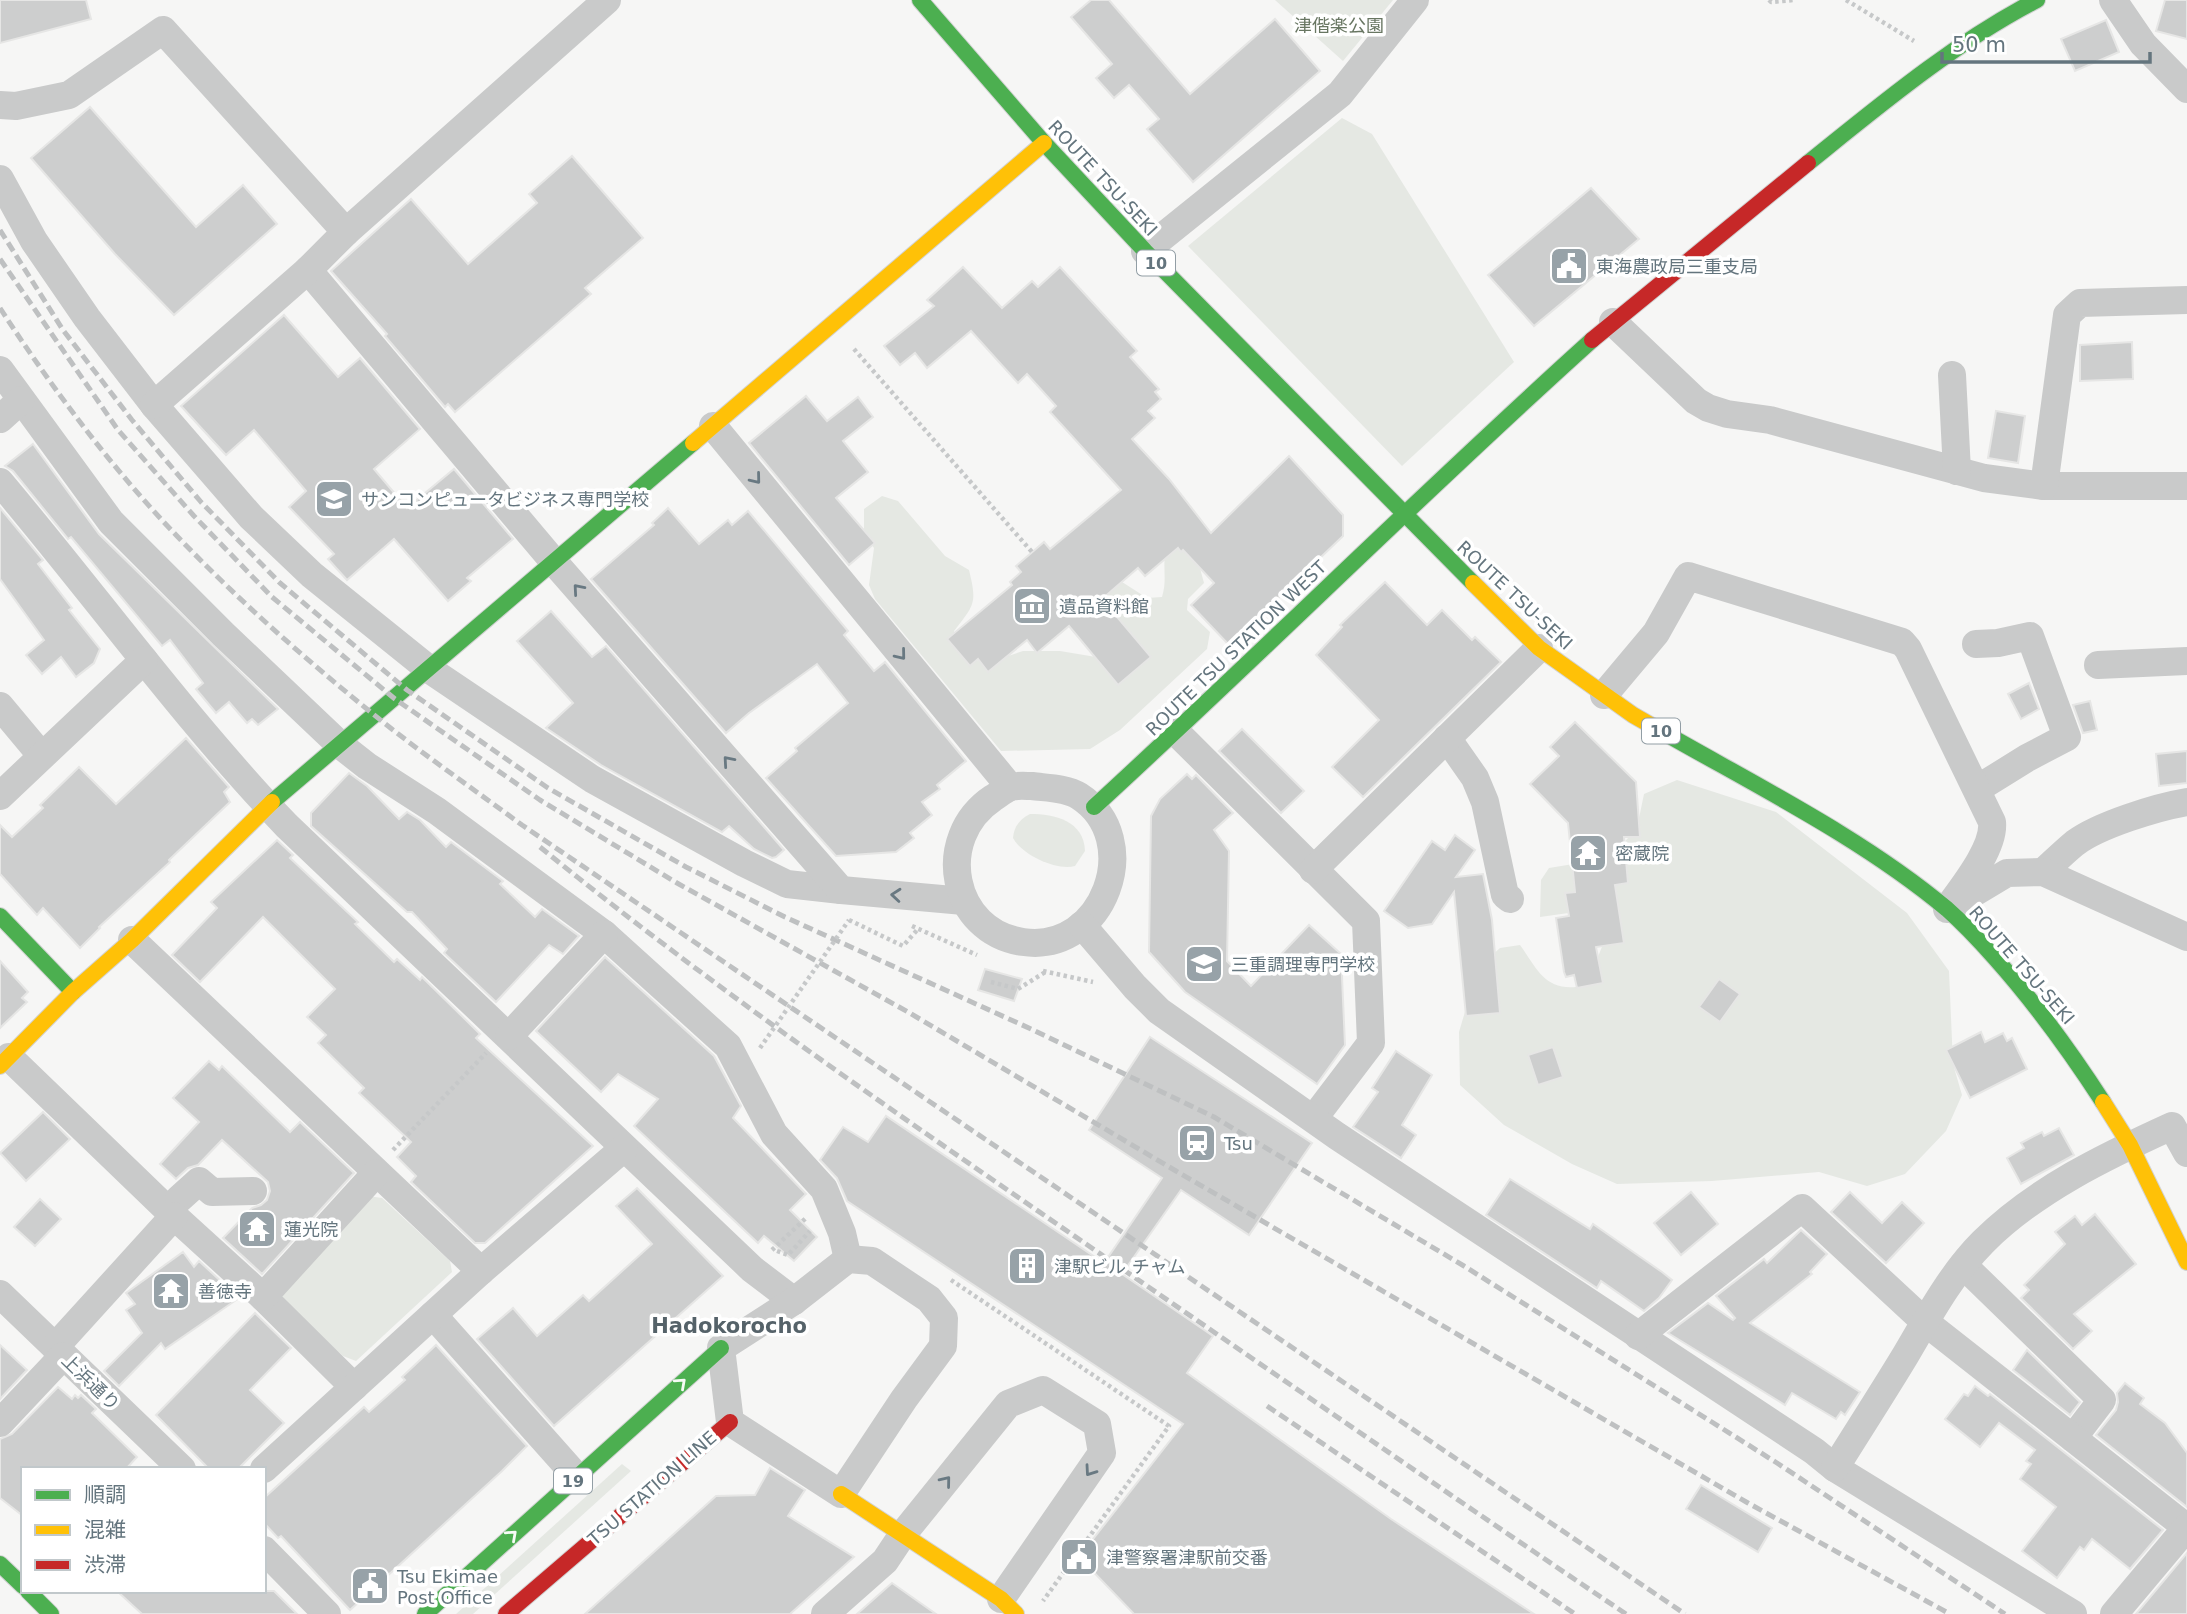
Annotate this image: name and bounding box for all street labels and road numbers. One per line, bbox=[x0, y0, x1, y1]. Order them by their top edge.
street label: ROUTE TSU-SEKI bbox=[1044, 116, 1162, 240]
road number: 10 bbox=[1137, 250, 1175, 276]
street label: ROUTE TSU-SEKI bbox=[1453, 536, 1577, 654]
street label: ROUTE TSU STATION WEST bbox=[1142, 556, 1331, 740]
road number: 10 bbox=[1642, 718, 1680, 744]
street label: ROUTE TSU-SEKI bbox=[1965, 902, 2079, 1028]
street label: 上浜通り bbox=[58, 1349, 124, 1415]
street label: TSU STATION LINE bbox=[583, 1427, 720, 1550]
road number: 19 bbox=[554, 1469, 592, 1494]

